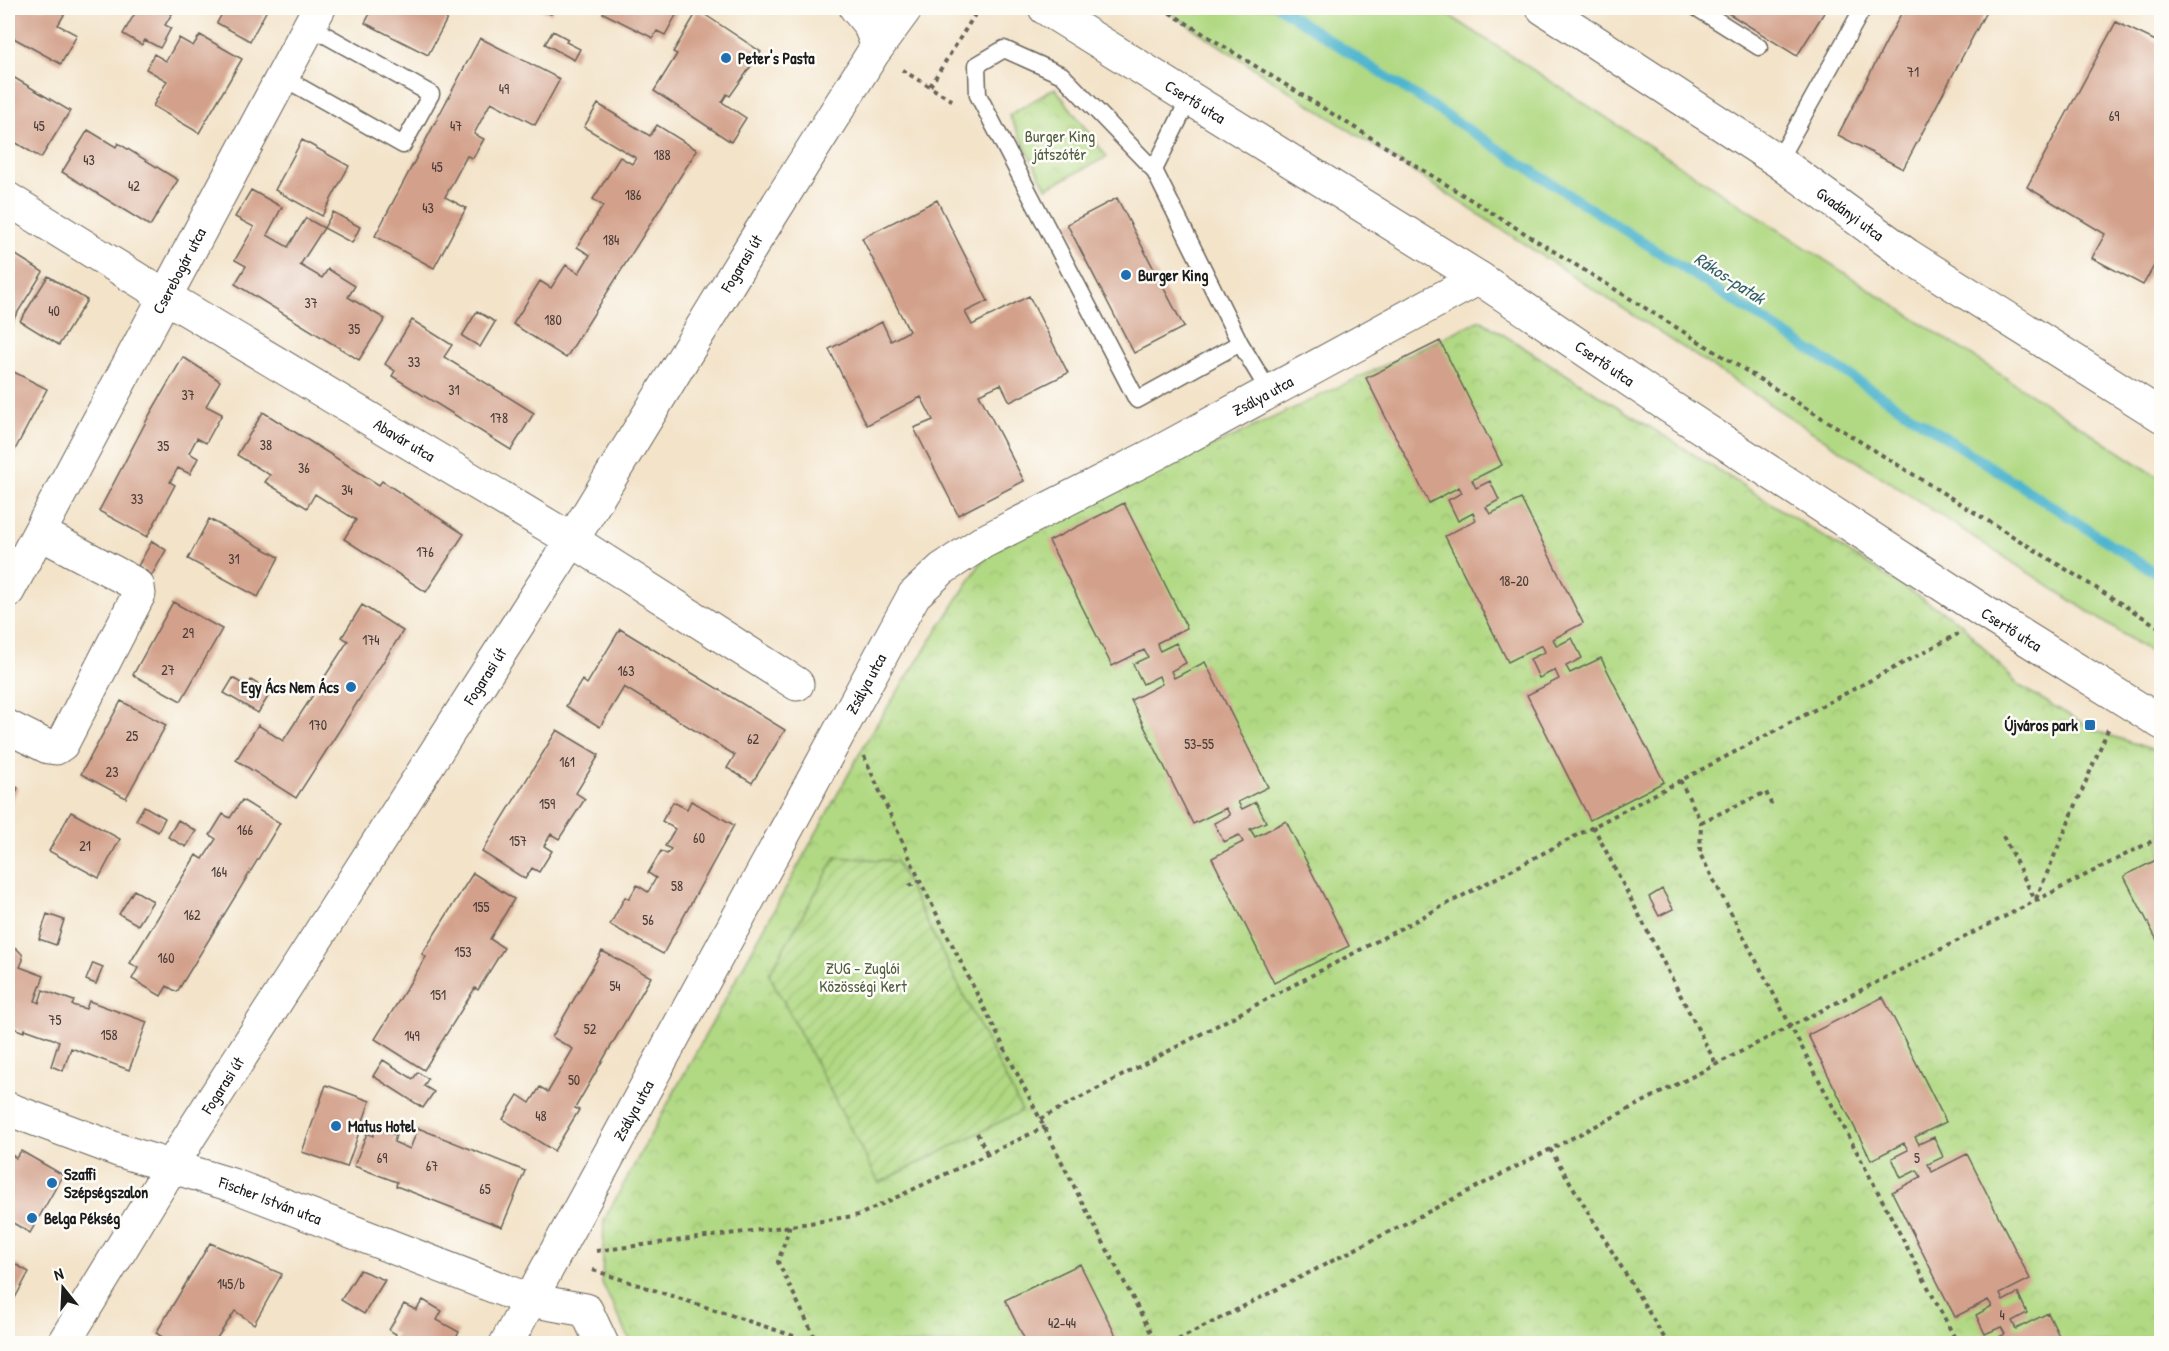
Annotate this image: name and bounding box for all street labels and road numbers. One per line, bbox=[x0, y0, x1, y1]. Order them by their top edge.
street label: Csertő utca bbox=[1161, 74, 1230, 129]
street label: Gvadányi utca bbox=[1812, 182, 1889, 246]
street label: Cserebogár utca bbox=[147, 224, 211, 318]
street label: Fogarasi út bbox=[715, 230, 767, 297]
street label: Csertő utca bbox=[1571, 335, 1639, 391]
street label: Zsálya utca bbox=[1229, 370, 1297, 421]
street label: Abavár utca bbox=[370, 413, 439, 467]
street label: Csertő utca bbox=[1977, 602, 2046, 656]
street label: Fogarasi út bbox=[458, 643, 511, 710]
street label: Zsálya utca bbox=[840, 649, 891, 718]
street label: Fogarasi út bbox=[195, 1052, 249, 1119]
street label: Zsálya utca bbox=[608, 1076, 659, 1145]
street label: Fischer István utca bbox=[216, 1170, 325, 1230]

